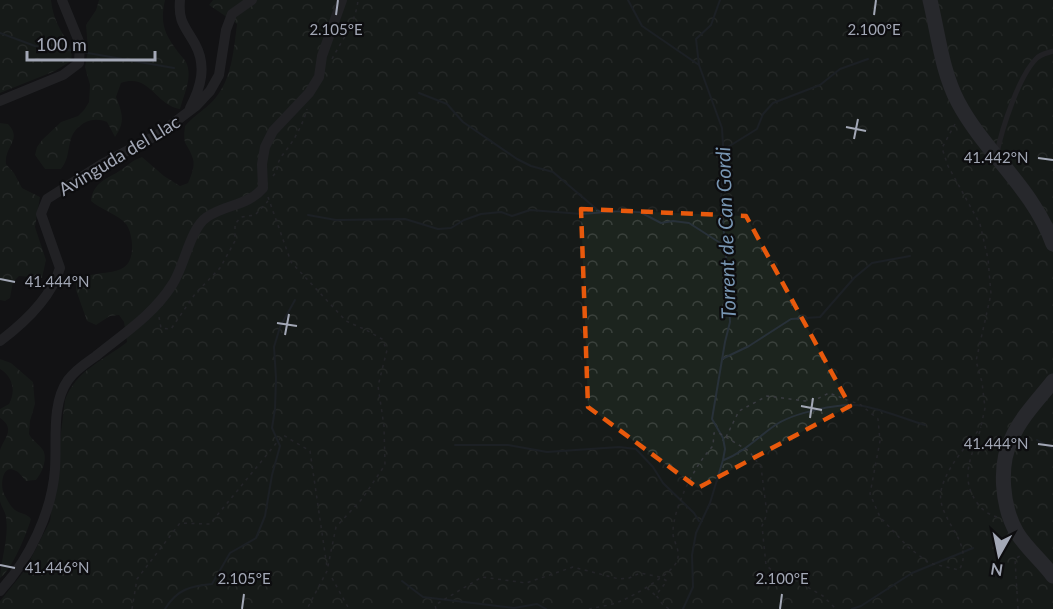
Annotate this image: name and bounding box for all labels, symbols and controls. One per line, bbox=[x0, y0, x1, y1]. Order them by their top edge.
text: 2.105°E bbox=[309, 20, 363, 38]
text: 2.100°E bbox=[847, 20, 901, 38]
scale bar bbox=[27, 24, 154, 62]
text: 100 m bbox=[36, 33, 87, 55]
street label: Avinguda del Llac bbox=[54, 110, 184, 200]
water label: Torrent de Can Gordi bbox=[710, 146, 740, 320]
text: 41.442°N bbox=[964, 148, 1028, 166]
text: 41.444°N bbox=[25, 272, 89, 290]
text: 41.444°N bbox=[964, 434, 1028, 452]
north arrow bbox=[969, 525, 1029, 585]
text: 41.446°N bbox=[25, 558, 89, 576]
text: N bbox=[989, 560, 1004, 581]
text: 2.105°E bbox=[217, 569, 271, 587]
text: 2.100°E bbox=[755, 569, 809, 587]

